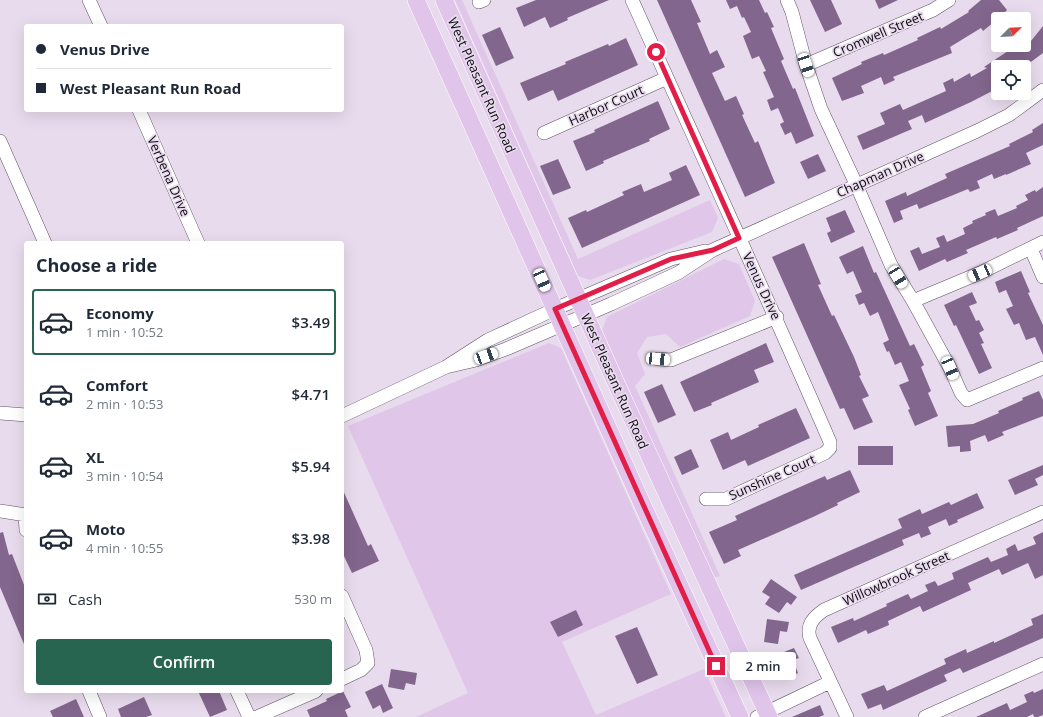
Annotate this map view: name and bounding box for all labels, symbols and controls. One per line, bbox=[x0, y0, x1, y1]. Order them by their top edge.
street label: Cromwell Street bbox=[830, 7, 926, 61]
north arrow bbox=[991, 12, 1031, 52]
map controls bbox=[991, 12, 1031, 100]
street label: West Pleasant Run Road bbox=[444, 14, 520, 156]
text: Venus Drive bbox=[60, 39, 150, 59]
route start bbox=[647, 43, 665, 61]
car bbox=[796, 52, 816, 78]
button: locate bbox=[991, 60, 1031, 100]
text: West Pleasant Run Road bbox=[60, 78, 241, 98]
street label: Harbor Court bbox=[566, 80, 647, 130]
street label: Verbena Drive bbox=[143, 133, 195, 219]
street label: Chapman Drive bbox=[834, 147, 926, 201]
street label: Venus Drive bbox=[739, 249, 785, 323]
text: Choose a ride bbox=[36, 253, 157, 277]
car bbox=[967, 263, 993, 283]
car bbox=[887, 264, 909, 290]
car bbox=[532, 267, 552, 293]
text: Economy bbox=[86, 303, 154, 323]
icon: car bbox=[38, 304, 74, 340]
street label: West Pleasant Run Road bbox=[577, 310, 653, 452]
text: $3.49 bbox=[292, 312, 330, 332]
text: 1 min · 10:52 bbox=[86, 323, 163, 341]
car bbox=[473, 346, 499, 366]
car bbox=[646, 352, 670, 366]
car bbox=[940, 355, 960, 381]
text: Comfort bbox=[86, 375, 148, 395]
icon: car bbox=[38, 376, 74, 412]
text: $4.71 bbox=[292, 384, 330, 404]
text: 2 min · 10:53 bbox=[86, 395, 163, 413]
text: XL bbox=[86, 447, 104, 467]
icon: car bbox=[38, 448, 74, 484]
street label: Sunshine Court bbox=[726, 450, 819, 504]
text: $5.94 bbox=[292, 456, 330, 476]
text: 3 min · 10:54 bbox=[86, 467, 163, 485]
text: Moto bbox=[86, 519, 125, 539]
icon: car bbox=[38, 520, 74, 556]
text: $3.98 bbox=[292, 528, 330, 548]
text: 4 min · 10:55 bbox=[86, 539, 163, 557]
street label: Willowbrook Street bbox=[840, 546, 953, 610]
icon: cash bbox=[36, 588, 58, 610]
text: Cash bbox=[68, 589, 102, 609]
text: 530 m bbox=[294, 590, 332, 608]
button: Confirm bbox=[36, 639, 332, 685]
callout: 2 min bbox=[730, 652, 796, 680]
route end bbox=[707, 657, 725, 675]
text: 2 min bbox=[745, 657, 781, 675]

